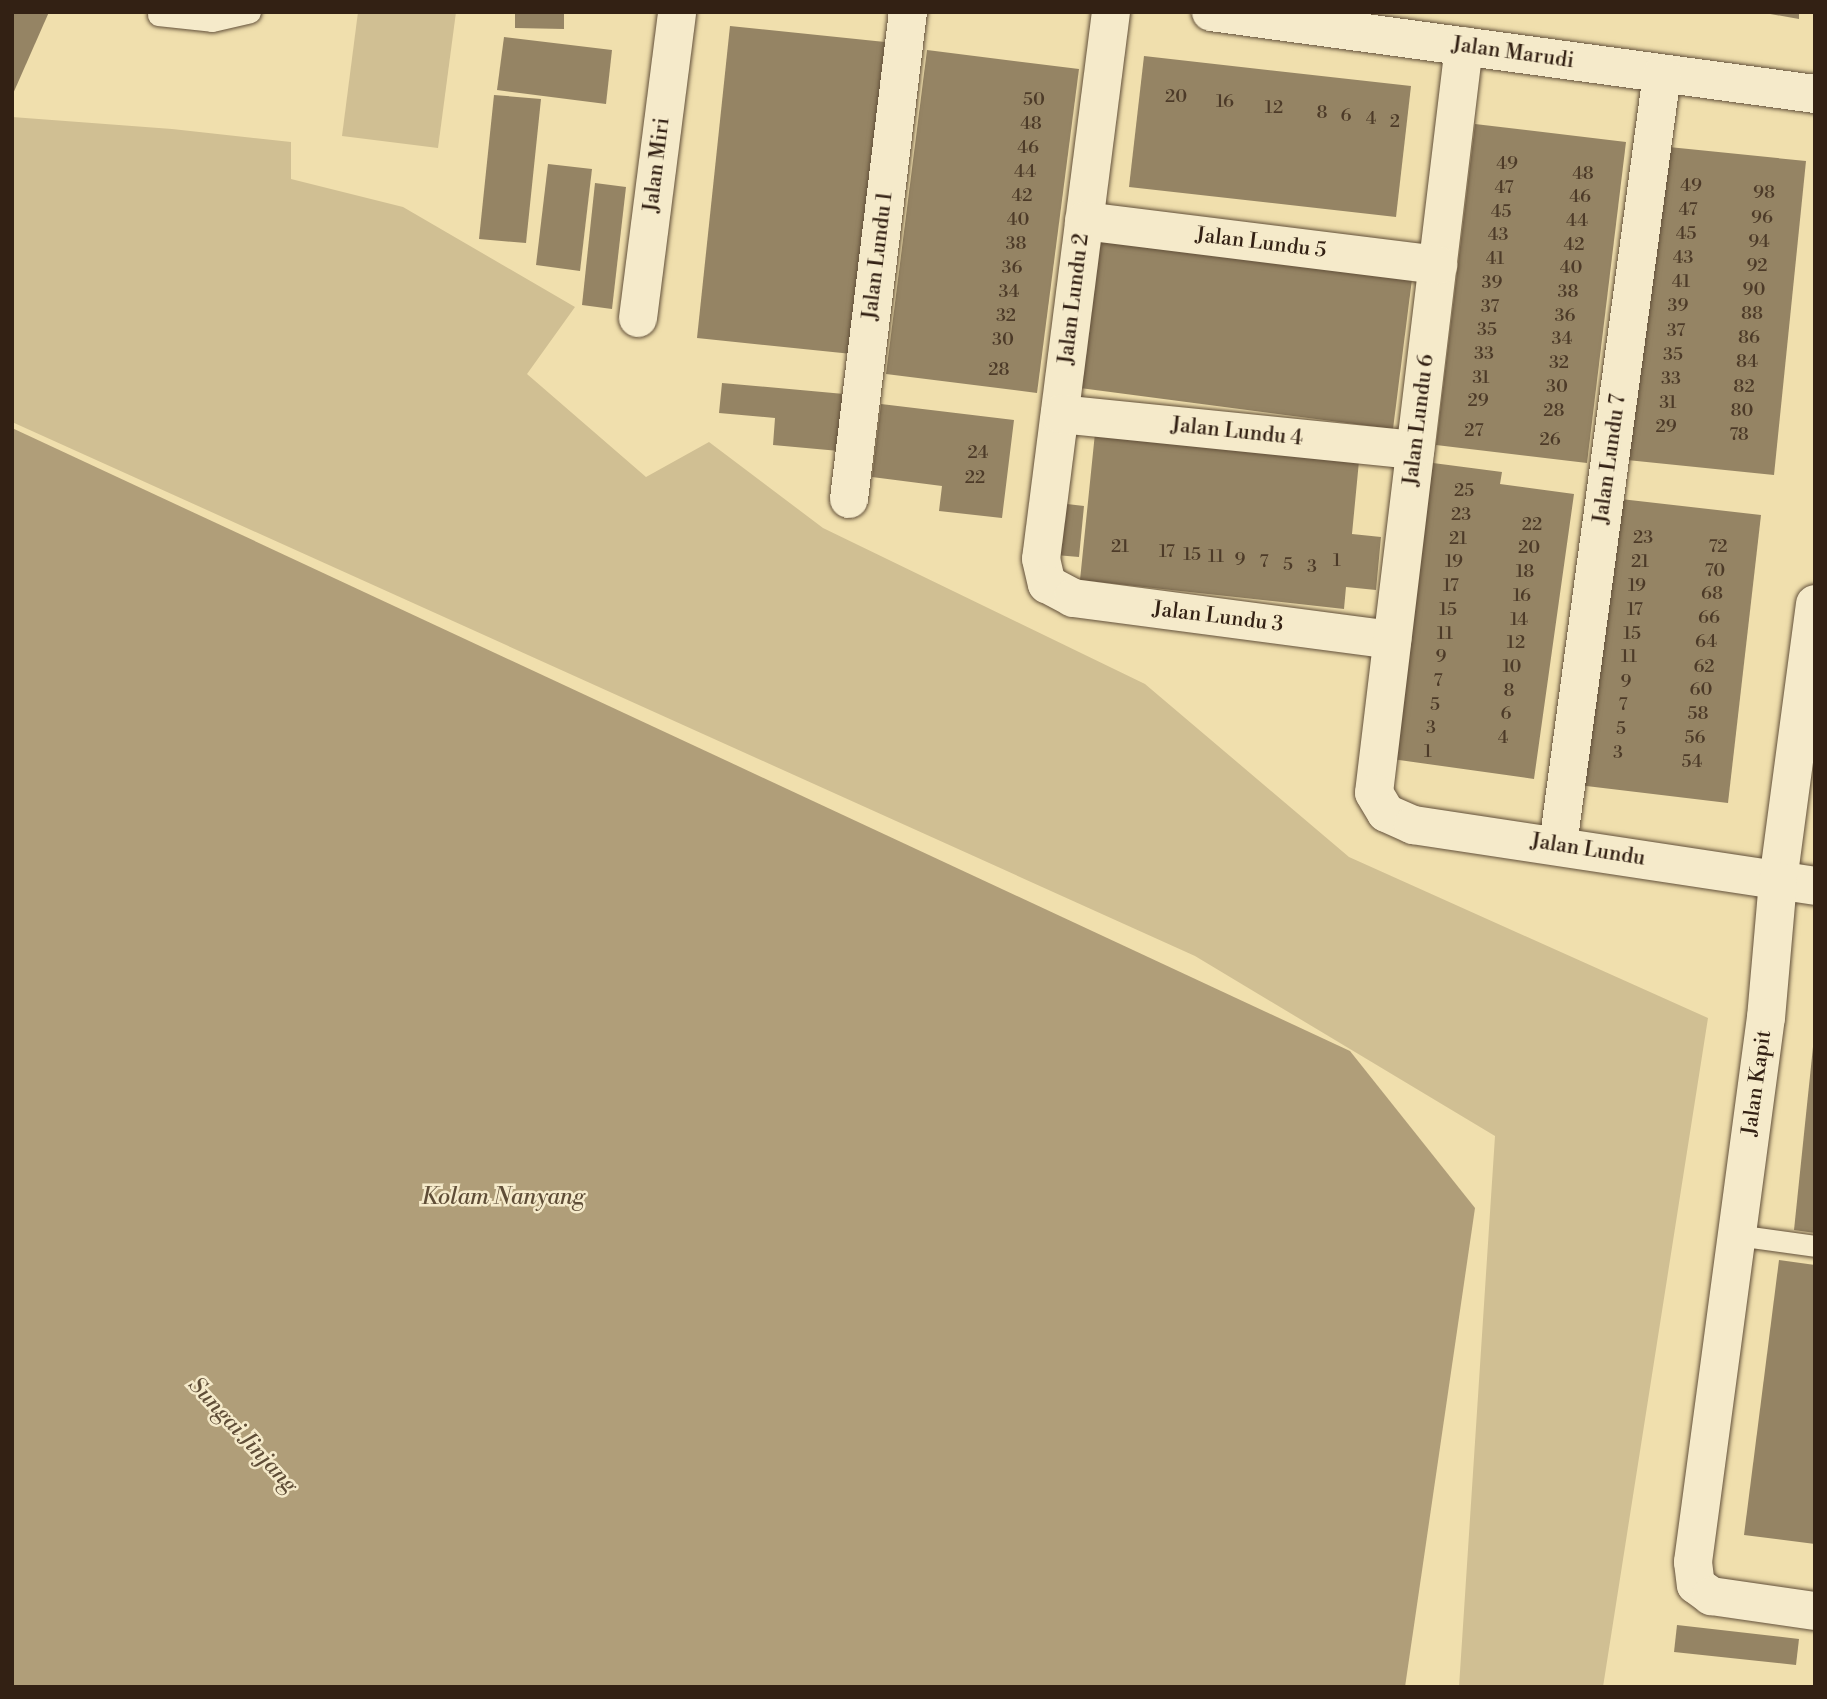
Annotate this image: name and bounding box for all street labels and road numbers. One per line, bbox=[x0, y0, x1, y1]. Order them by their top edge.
street label: Jalan Marudi bbox=[1450, 32, 1576, 74]
street label: Jalan Miri bbox=[639, 116, 675, 214]
street label: Jalan Lundu 1 bbox=[858, 191, 898, 321]
street label: Jalan Lundu 5 bbox=[1194, 222, 1328, 264]
street label: Jalan Lundu 2 bbox=[1053, 232, 1095, 366]
street label: Jalan Lundu 6 bbox=[1398, 353, 1440, 487]
street label: Jalan Lundu 7 bbox=[1588, 393, 1632, 525]
street label: Jalan Lundu 4 bbox=[1170, 413, 1304, 451]
street label: Jalan Lundu 3 bbox=[1151, 596, 1285, 638]
street label: Jalan Lundu bbox=[1529, 829, 1647, 871]
street label: Jalan Kapit bbox=[1737, 1029, 1777, 1137]

